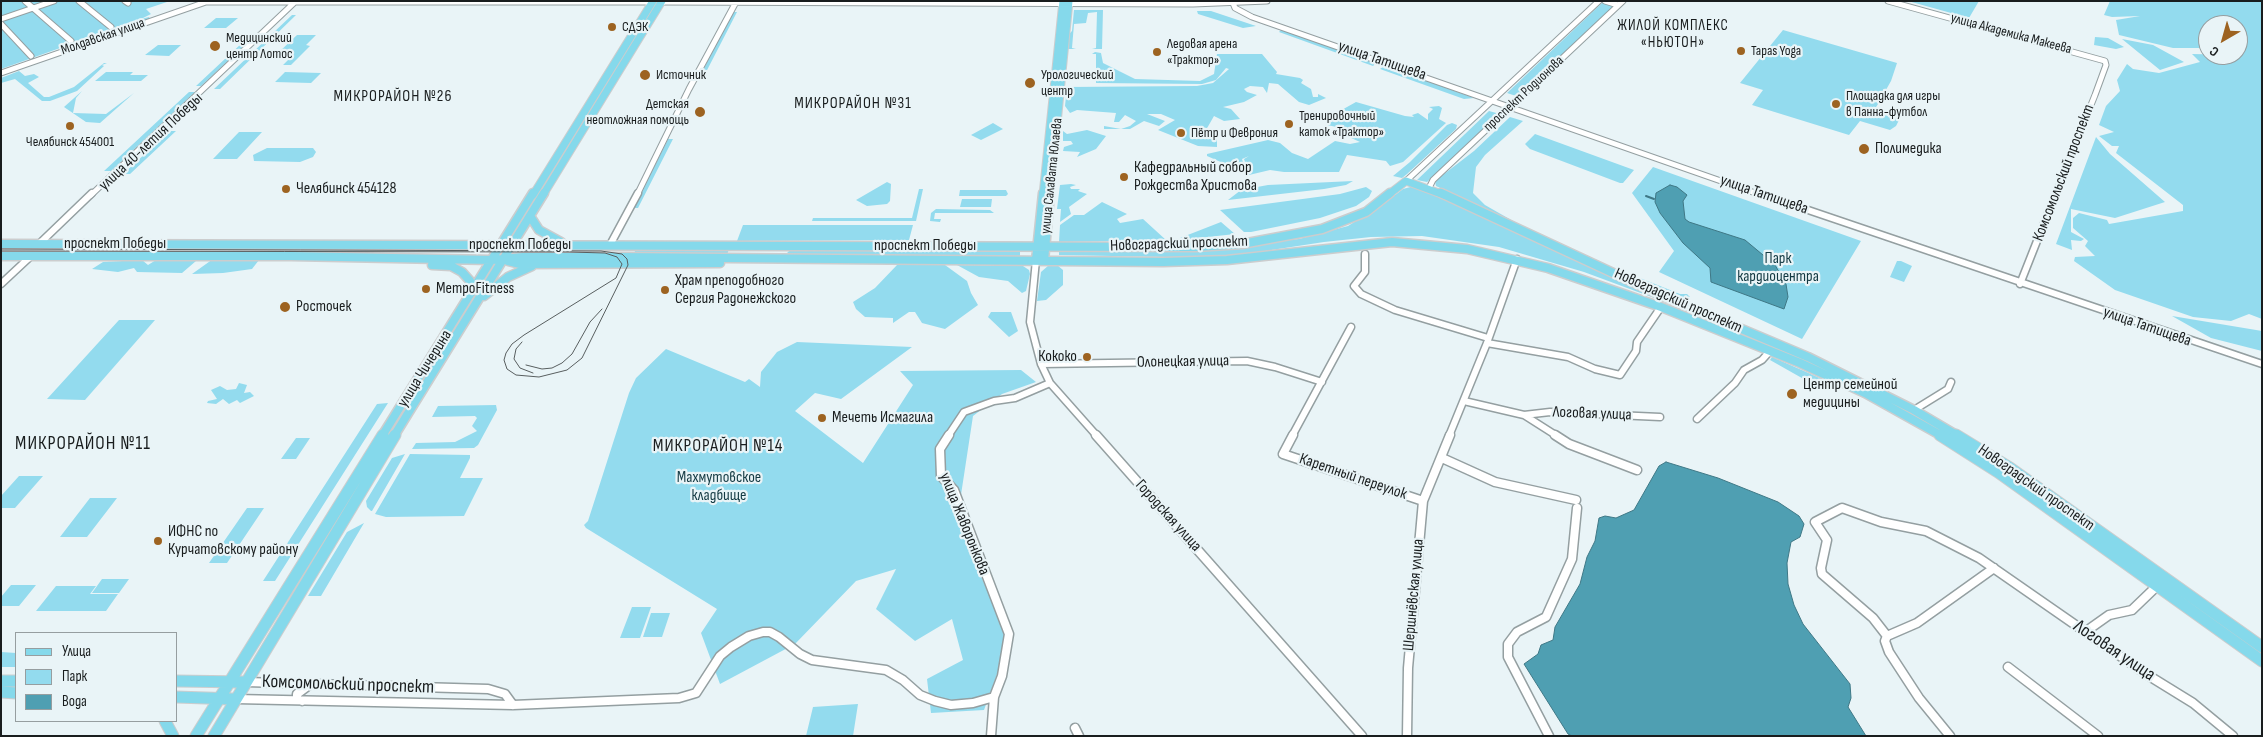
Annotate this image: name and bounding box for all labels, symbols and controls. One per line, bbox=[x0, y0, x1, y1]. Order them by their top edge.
street label: улица Академика Макеева bbox=[1949, 10, 2073, 58]
street label: Молдавская улица bbox=[59, 15, 147, 59]
north arrow bbox=[2198, 15, 2248, 65]
district label: ЖИЛОЙ КОМПЛЕКС «НЬЮТОН» bbox=[1615, 17, 1731, 52]
place label: СДЭК bbox=[622, 19, 648, 35]
marker: СДЭК bbox=[606, 21, 618, 33]
place label: Медицинский центр Лотос bbox=[226, 30, 293, 62]
place label: Ледовая арена «Трактор» bbox=[1167, 36, 1237, 68]
street label: улица Татищева bbox=[1335, 37, 1429, 85]
marker: Медицинский центр Лотос bbox=[208, 39, 222, 53]
place label: Tapas Yoga bbox=[1751, 43, 1801, 59]
text: С bbox=[2206, 43, 2222, 60]
marker: Tapas Yoga bbox=[1735, 45, 1747, 57]
marker: Ледовая арена «Трактор» bbox=[1151, 46, 1163, 58]
street label: проспект Родионова bbox=[1481, 53, 1567, 135]
place label: Источник bbox=[656, 67, 706, 83]
place label: Урологический центр bbox=[1041, 67, 1114, 100]
marker: Источник bbox=[638, 68, 652, 82]
marker: Урологический центр bbox=[1023, 76, 1037, 90]
district label: МИКРОРАЙОН №26 bbox=[332, 87, 454, 107]
place label: Площадка для игры в Панна-футбол bbox=[1846, 88, 1940, 120]
street label: улица 40-летия Победы bbox=[95, 89, 207, 195]
district label: МИКРОРАЙОН №31 bbox=[792, 94, 914, 114]
place label: Детская неотложная помощь bbox=[587, 96, 689, 128]
marker: Площадка для игры в Панна-футбол bbox=[1830, 98, 1842, 110]
street label: Комсомольский проспект bbox=[2029, 102, 2099, 244]
marker: Детская неотложная помощь bbox=[693, 105, 707, 119]
place label: Тренировочный каток «Трактор» bbox=[1299, 108, 1384, 140]
street label: улица Салавата Юлаева bbox=[1038, 117, 1066, 235]
marker: Тренировочный каток «Трактор» bbox=[1283, 118, 1295, 130]
marker: Челябинск 454001 bbox=[64, 120, 76, 132]
place label: Пётр и Феврония bbox=[1191, 125, 1278, 141]
marker: Пётр и Феврония bbox=[1175, 127, 1187, 139]
place label: Челябинск 454001 bbox=[26, 134, 114, 150]
place label: Полимедика bbox=[1875, 139, 1942, 159]
marker: Полимедика bbox=[1857, 142, 1871, 156]
place label: Кафедральный собор Рождества Христова bbox=[1134, 158, 1257, 196]
marker: Кафедральный собор Рождества Христова bbox=[1118, 171, 1130, 183]
street label: улица Татищева bbox=[1717, 171, 1811, 219]
place label: Челябинск 454128 bbox=[296, 179, 396, 199]
marker: Челябинск 454128 bbox=[280, 183, 292, 195]
street label: Новоградский проспект bbox=[1110, 232, 1248, 256]
street label: проспект Победы bbox=[64, 234, 166, 254]
street label: проспект Победы bbox=[469, 235, 571, 255]
street label: проспект Победы bbox=[874, 236, 976, 256]
park label: Парк кардиоцентра bbox=[1737, 249, 1819, 287]
street label: Новоградский проспект bbox=[1611, 264, 1745, 338]
place label: Храм преподобного Сергия Радонежского bbox=[675, 271, 796, 309]
place label: МетроFitness bbox=[436, 279, 514, 299]
marker: МетроFitness bbox=[420, 283, 432, 295]
marker: Храм преподобного Сергия Радонежского bbox=[659, 284, 671, 296]
place label: Росточек bbox=[296, 297, 352, 317]
marker: Росточек bbox=[278, 300, 292, 314]
street label: улица Татищева bbox=[2100, 303, 2194, 351]
street label: улица Чичерина bbox=[394, 327, 456, 411]
place label: Кококо bbox=[1038, 347, 1077, 367]
marker: Кококо bbox=[1081, 351, 1093, 363]
street label: Олонецкая улица bbox=[1137, 352, 1229, 372]
place label: Центр семейной медицины bbox=[1803, 375, 1897, 413]
marker: Центр семейной медицины bbox=[1785, 387, 1799, 401]
street label: Логовая улица bbox=[1552, 403, 1632, 425]
place label: Мечеть Исмагила bbox=[832, 408, 933, 428]
marker: Мечеть Исмагила bbox=[816, 412, 828, 424]
district label: МИКРОРАЙОН №11 bbox=[13, 433, 153, 455]
district label: МИКРОРАЙОН №14 bbox=[651, 435, 785, 457]
street label: Новоградский проспект bbox=[1974, 441, 2098, 535]
street label: Каретный переулок bbox=[1297, 450, 1409, 504]
park label: Махмутовское кладбище bbox=[677, 468, 761, 506]
street label: улица Жаворонкова bbox=[935, 470, 993, 578]
street label: Городская улица bbox=[1131, 476, 1205, 556]
place label: ИФНС по Курчатовскому району bbox=[168, 522, 298, 560]
marker: ИФНС по Курчатовскому району bbox=[152, 535, 164, 547]
street label: Шершнёвская улица bbox=[1400, 538, 1428, 652]
street label: Логовая улица bbox=[2069, 615, 2159, 687]
legend bbox=[15, 632, 178, 722]
text: Улица bbox=[62, 642, 91, 661]
text: Парк bbox=[62, 667, 87, 686]
street label: Комсомольский проспект bbox=[262, 671, 434, 699]
text: Вода bbox=[62, 692, 87, 711]

